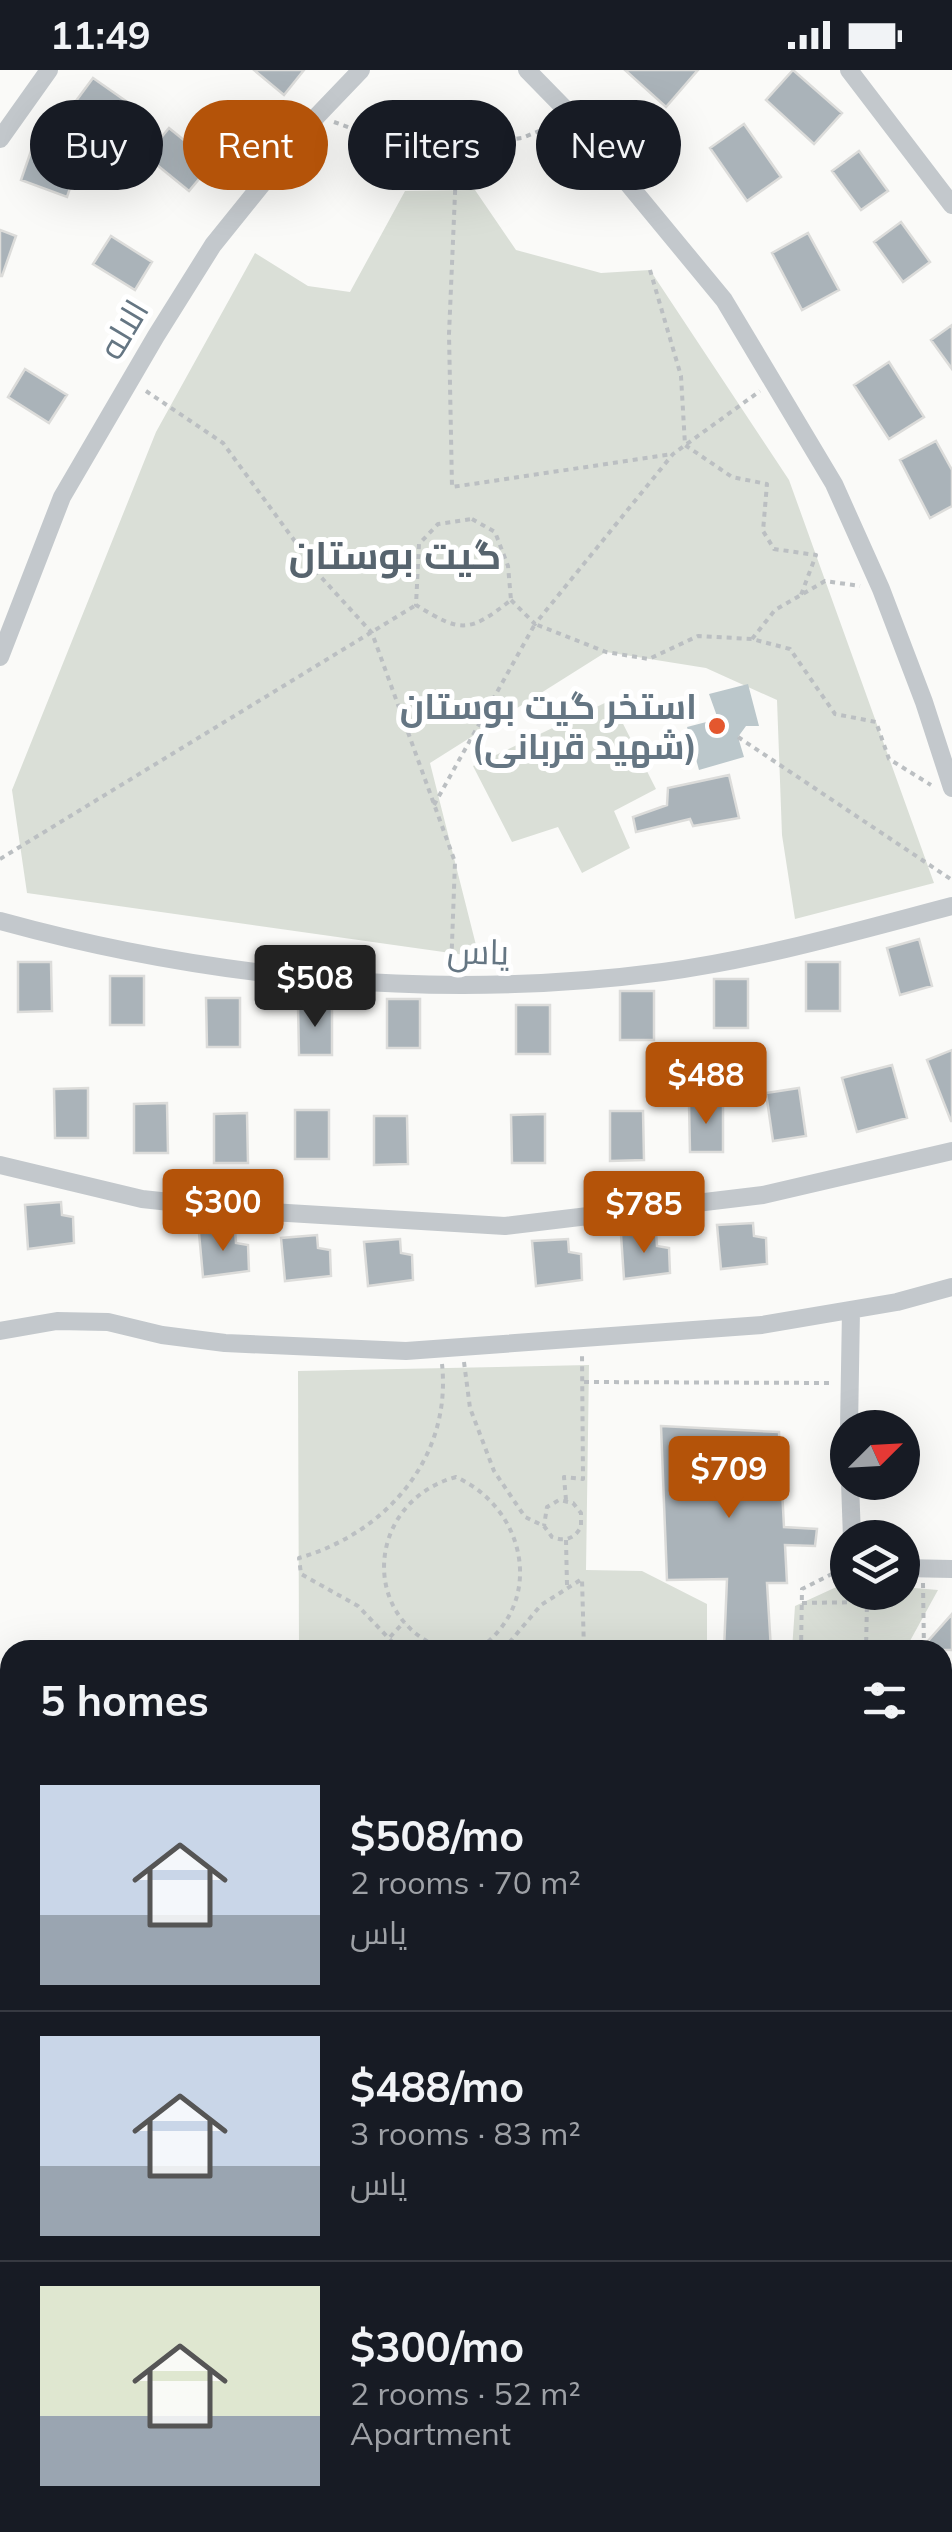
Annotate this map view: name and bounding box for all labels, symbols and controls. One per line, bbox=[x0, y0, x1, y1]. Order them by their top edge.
text: 11:49 bbox=[50, 11, 151, 59]
chip: Buy bbox=[30, 100, 163, 190]
chip: Rent bbox=[183, 100, 328, 190]
chip: Filters bbox=[348, 100, 516, 190]
chip: New bbox=[536, 100, 681, 190]
street label: الاله bbox=[88, 291, 158, 367]
district label: گیت بوستان bbox=[289, 531, 501, 579]
place label: استخر گیت بوستان (شهید قربانی) bbox=[400, 684, 697, 769]
marker: استخر گیت بوستان (شهید قربانی) bbox=[706, 715, 728, 737]
street label: یاس bbox=[447, 928, 509, 974]
pin: $508 bbox=[256, 945, 374, 1030]
text: $508 bbox=[277, 957, 353, 997]
pin: $488 bbox=[647, 1042, 765, 1127]
text: $488 bbox=[668, 1054, 744, 1094]
pin: $300 bbox=[164, 1169, 282, 1254]
pin: $785 bbox=[585, 1171, 703, 1256]
text: $300 bbox=[185, 1181, 261, 1221]
text: $785 bbox=[606, 1183, 682, 1223]
north arrow bbox=[830, 1410, 920, 1500]
map controls bbox=[830, 1410, 920, 1610]
pin: $709 bbox=[670, 1436, 788, 1521]
text: $709 bbox=[691, 1448, 767, 1488]
button: layers bbox=[830, 1520, 920, 1610]
icon: filters bbox=[857, 1673, 912, 1728]
text: 5 homes bbox=[40, 1674, 209, 1727]
text: $508/mo bbox=[350, 1809, 524, 1862]
icon: home bbox=[120, 1825, 240, 1945]
text: 2 rooms · 70 m² bbox=[350, 1862, 581, 1902]
text: یاس bbox=[350, 1912, 407, 1952]
text: $488/mo bbox=[350, 2060, 524, 2113]
icon: home bbox=[120, 2076, 240, 2196]
text: 3 rooms · 83 m² bbox=[350, 2113, 581, 2153]
text: یاس bbox=[350, 2163, 407, 2203]
text: $300/mo bbox=[350, 2320, 524, 2373]
icon: home bbox=[120, 2326, 240, 2446]
text: 2 rooms · 52 m² bbox=[350, 2373, 581, 2413]
text: Apartment bbox=[350, 2413, 511, 2453]

